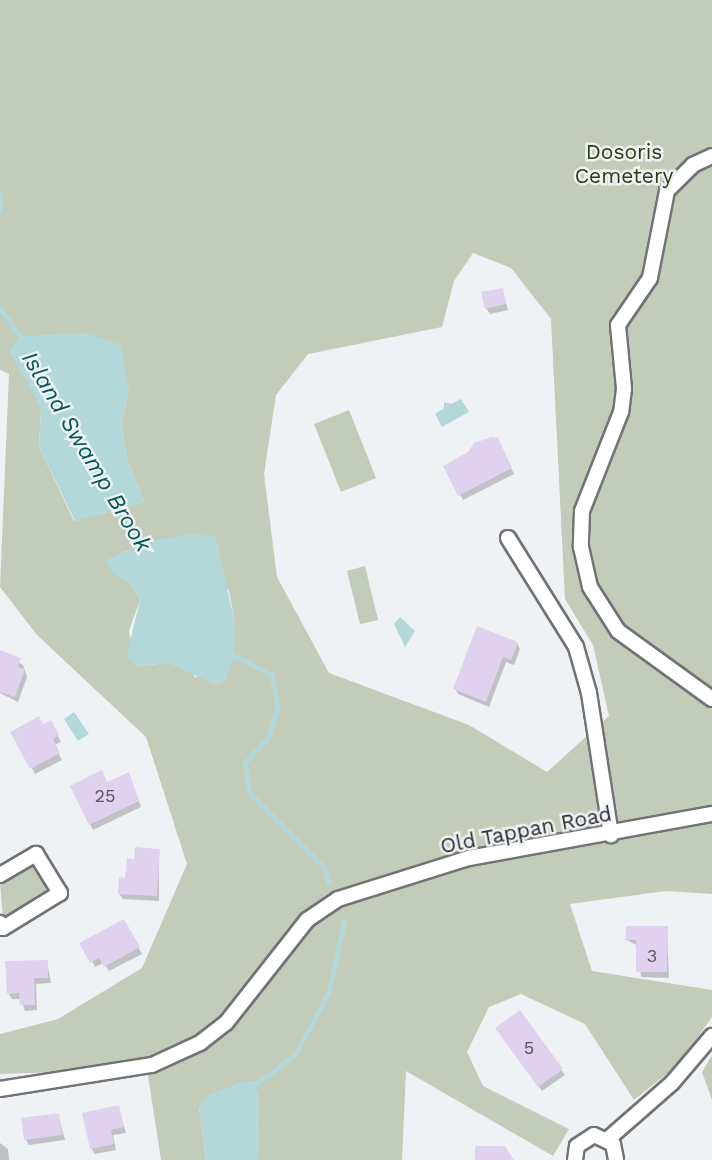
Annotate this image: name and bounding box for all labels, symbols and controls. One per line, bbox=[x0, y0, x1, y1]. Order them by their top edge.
park label: Dosoris Cemetery bbox=[575, 139, 673, 189]
water label: Island Swamp Brook bbox=[15, 347, 157, 557]
house number: 25 bbox=[95, 785, 115, 807]
street label: Old Tappan Road bbox=[438, 801, 614, 859]
house number: 3 bbox=[647, 945, 657, 967]
house number: 5 bbox=[524, 1037, 534, 1059]

